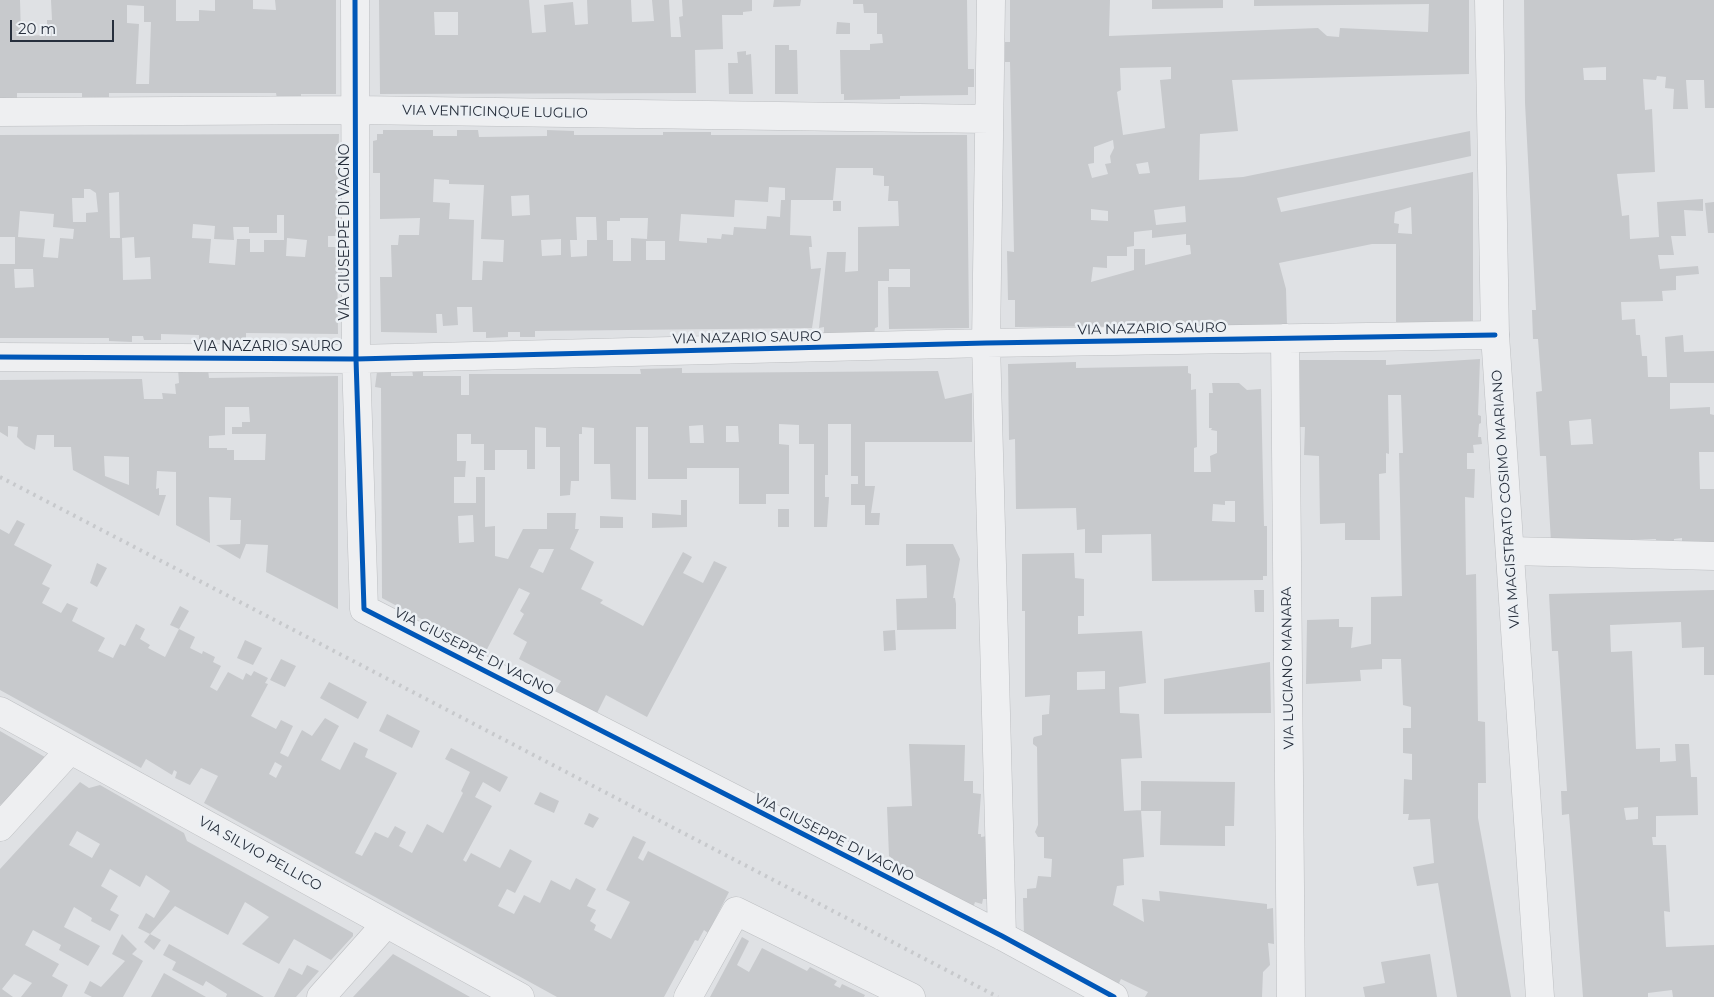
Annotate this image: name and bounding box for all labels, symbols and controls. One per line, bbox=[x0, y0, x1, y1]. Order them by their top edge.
scale bar bbox=[12, 10, 116, 42]
text: 20 m bbox=[18, 19, 56, 38]
street label: VIA VENTICINQUE LUGLIO bbox=[402, 102, 588, 122]
street label: VIA GIUSEPPE DI VAGNO bbox=[337, 143, 353, 321]
street label: VIA NAZARIO SAURO bbox=[1077, 319, 1227, 339]
street label: VIA NAZARIO SAURO bbox=[672, 328, 822, 348]
street label: VIA NAZARIO SAURO bbox=[193, 339, 343, 355]
street label: VIA MAGISTRATO COSIMO MARIANO bbox=[1489, 369, 1523, 629]
street label: VIA LUCIANO MANARA bbox=[1278, 587, 1298, 749]
street label: VIA GIUSEPPE DI VAGNO bbox=[391, 604, 557, 700]
street label: VIA GIUSEPPE DI VAGNO bbox=[751, 790, 917, 886]
street label: VIA SILVIO PELLICO bbox=[195, 813, 325, 895]

